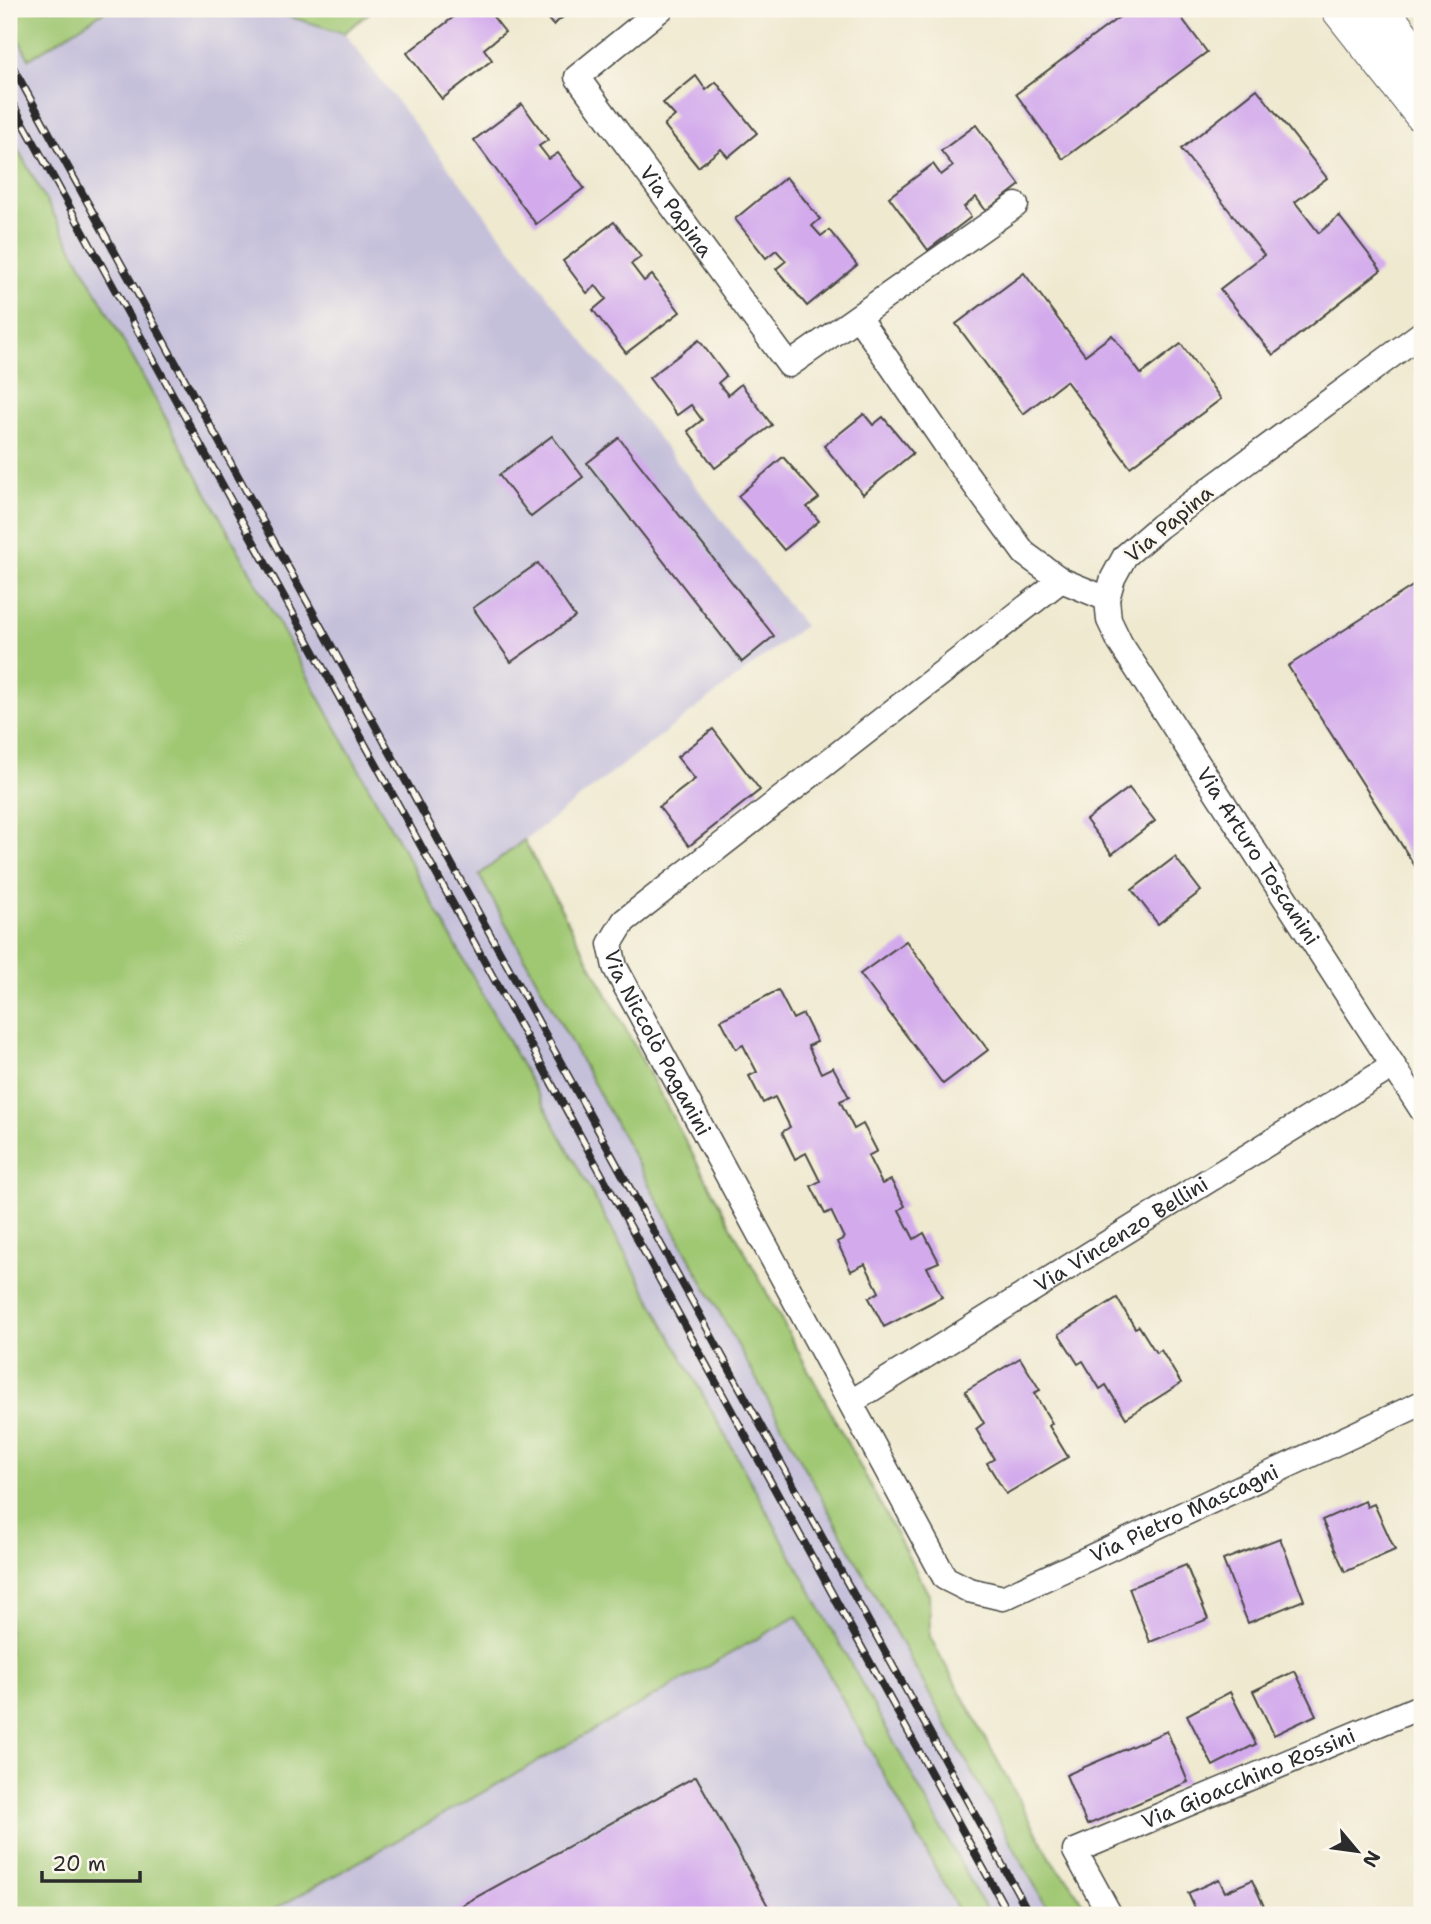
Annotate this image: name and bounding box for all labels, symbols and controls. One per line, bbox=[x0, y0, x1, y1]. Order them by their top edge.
street label: Via Papina bbox=[633, 160, 719, 263]
street label: Via Papina bbox=[1119, 479, 1219, 569]
street label: Via Arturo Toscanini bbox=[1190, 762, 1326, 951]
street label: Via Niccolò Paganini bbox=[598, 947, 718, 1141]
street label: Via Vincenzo Bellini bbox=[1029, 1170, 1214, 1299]
street label: Via Pietro Mascagni bbox=[1086, 1458, 1283, 1569]
street label: Via Gioacchino Rossini bbox=[1137, 1721, 1360, 1836]
north arrow bbox=[1322, 1815, 1392, 1885]
scale bar bbox=[42, 1840, 140, 1884]
text: N bbox=[1357, 1846, 1386, 1872]
text: 20 m bbox=[52, 1850, 106, 1878]

